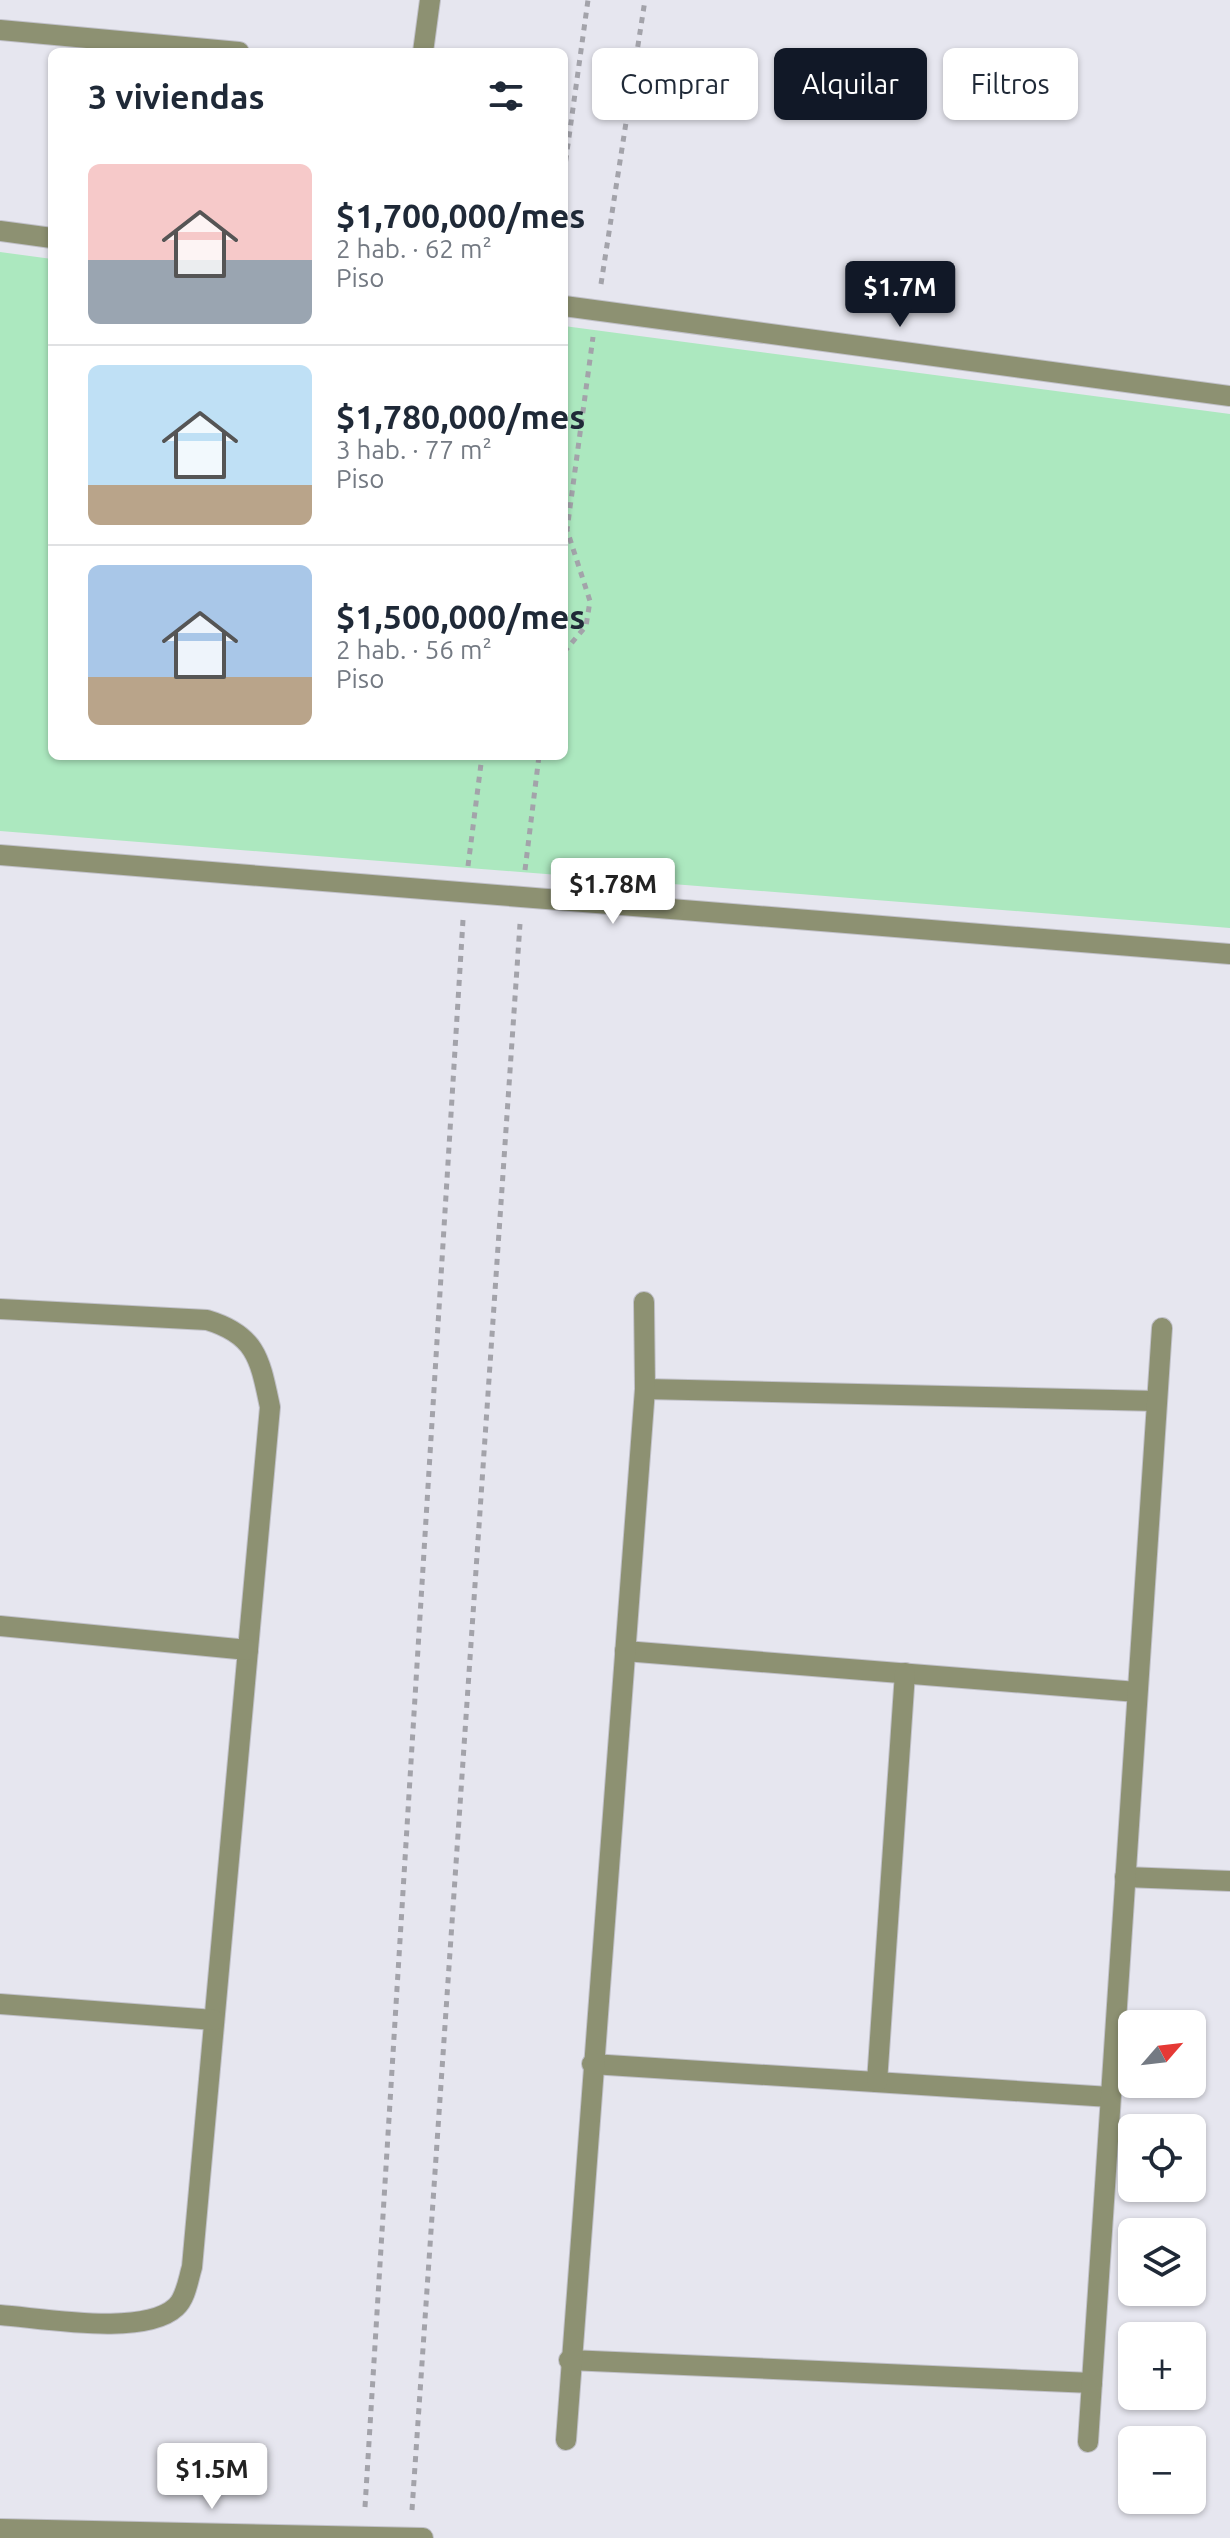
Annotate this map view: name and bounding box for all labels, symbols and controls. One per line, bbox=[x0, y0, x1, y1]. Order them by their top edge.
chip: Comprar bbox=[592, 48, 758, 120]
chip: Alquilar bbox=[774, 48, 927, 120]
chip: Filtros bbox=[943, 48, 1078, 120]
icon: filters bbox=[484, 74, 528, 118]
text: 3 viviendas bbox=[88, 77, 264, 115]
icon: home bbox=[152, 196, 248, 292]
text: $1,700,000/mes bbox=[336, 196, 585, 234]
text: 2 hab. · 62 m² bbox=[336, 234, 492, 263]
pin: $1.7M bbox=[844, 261, 956, 329]
text: Piso bbox=[336, 263, 384, 292]
text: $1.7M bbox=[863, 272, 937, 301]
icon: home bbox=[152, 397, 248, 493]
text: $1,780,000/mes bbox=[336, 397, 585, 435]
text: 3 hab. · 77 m² bbox=[336, 435, 492, 464]
text: Piso bbox=[336, 464, 384, 493]
icon: home bbox=[152, 597, 248, 693]
text: $1,500,000/mes bbox=[336, 597, 585, 635]
text: 2 hab. · 56 m² bbox=[336, 635, 492, 664]
text: Piso bbox=[336, 664, 384, 693]
pin: $1.78M bbox=[548, 858, 678, 926]
text: $1.78M bbox=[569, 869, 657, 898]
north arrow bbox=[1118, 2010, 1206, 2098]
map controls bbox=[1118, 2010, 1206, 2514]
button: locate bbox=[1118, 2114, 1206, 2202]
button: layers bbox=[1118, 2218, 1206, 2306]
button: + bbox=[1118, 2322, 1206, 2410]
button: − bbox=[1118, 2426, 1206, 2514]
pin: $1.5M bbox=[156, 2443, 268, 2511]
text: $1.5M bbox=[175, 2454, 249, 2483]

